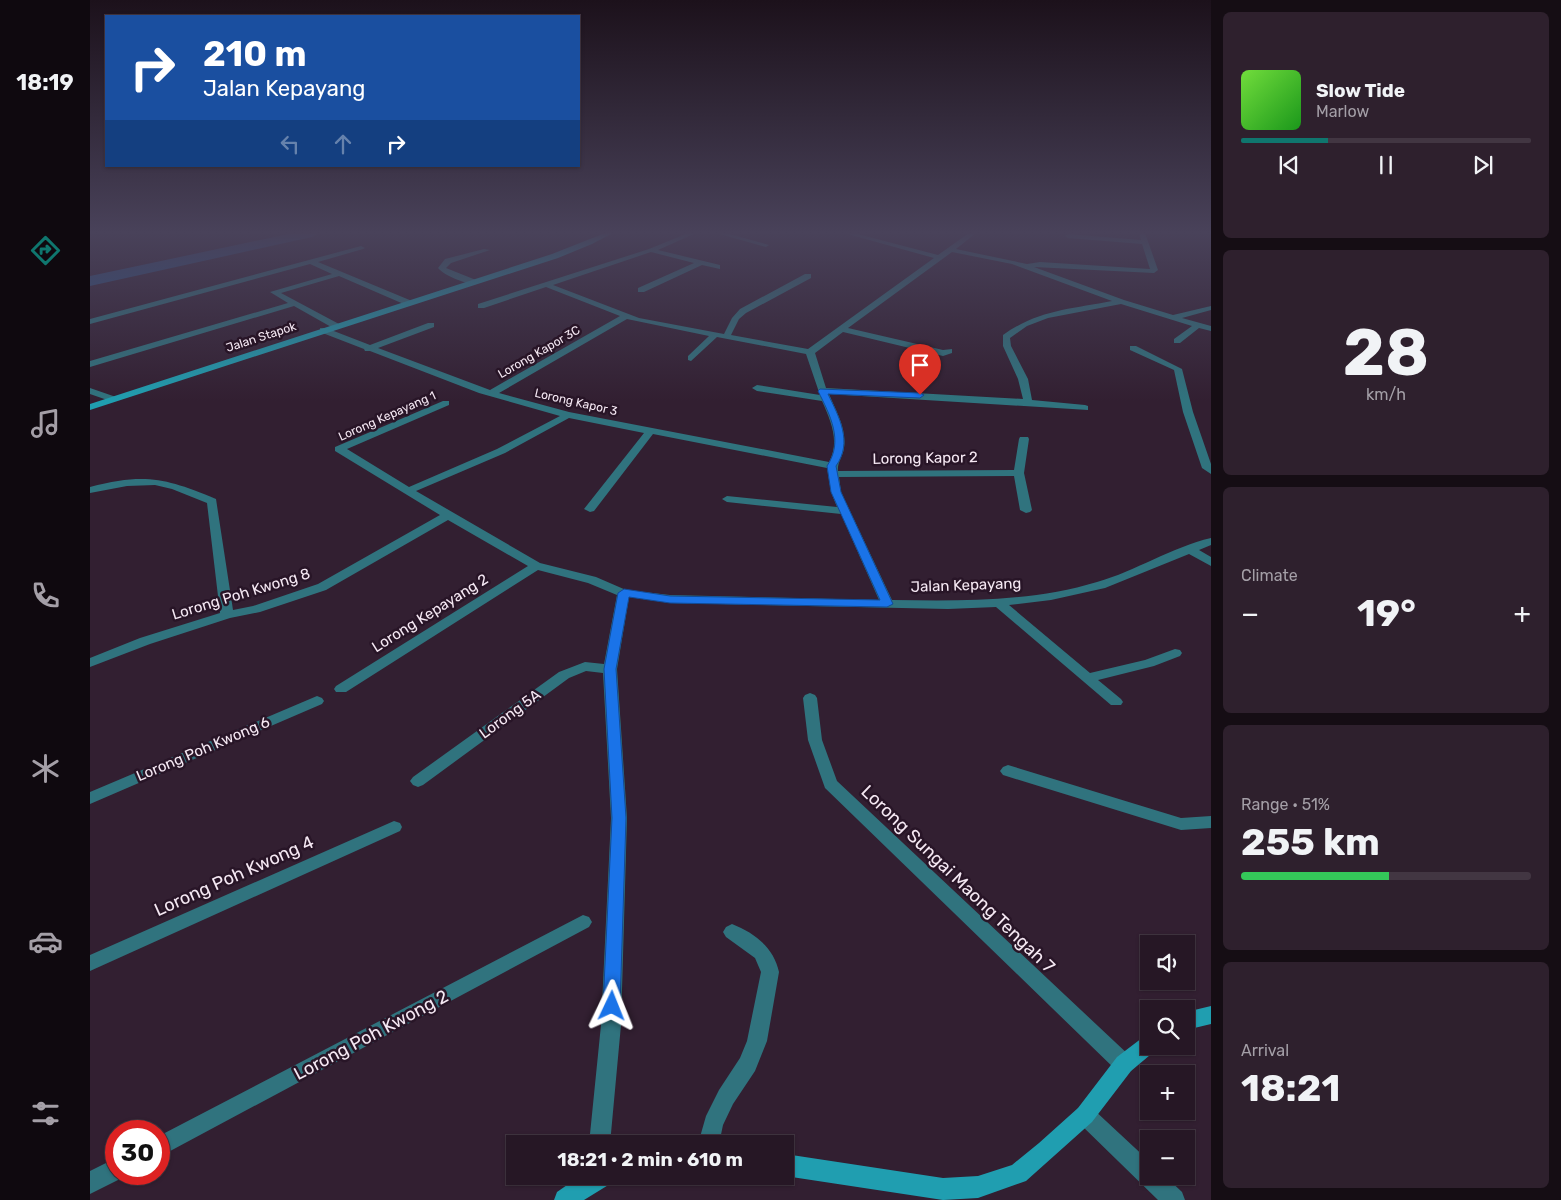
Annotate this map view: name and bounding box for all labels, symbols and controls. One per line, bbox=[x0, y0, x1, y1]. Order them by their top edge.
text: 210 m bbox=[203, 33, 306, 75]
icon: right bbox=[120, 35, 185, 100]
text: 18:19 bbox=[16, 69, 74, 96]
text: Jalan Kepayang bbox=[203, 75, 365, 102]
text: Slow Tide bbox=[1316, 79, 1405, 102]
text: Marlow bbox=[1316, 102, 1369, 121]
icon: left bbox=[276, 130, 304, 158]
icon: ahead bbox=[329, 130, 357, 158]
icon: right bbox=[382, 130, 410, 158]
icon: previous bbox=[1275, 151, 1303, 179]
icon: pause bbox=[1372, 151, 1400, 179]
icon: next bbox=[1469, 151, 1497, 179]
icon: directions bbox=[28, 233, 63, 268]
text: 28 bbox=[1343, 314, 1429, 391]
street label: Jalan Stapok bbox=[224, 319, 299, 355]
street label: Lorong Kapor 3C bbox=[495, 323, 583, 381]
pin bbox=[899, 344, 941, 395]
icon: arrive bbox=[906, 351, 934, 379]
text: km/h bbox=[1366, 385, 1406, 404]
street label: Lorong Kapor 3 bbox=[533, 386, 619, 418]
street label: Lorong Kepayang 1 bbox=[336, 388, 438, 444]
icon: music bbox=[28, 406, 63, 441]
street label: Lorong Kapor 2 bbox=[872, 448, 978, 468]
street label: Lorong Poh Kwong 8 bbox=[170, 564, 312, 624]
text: Climate bbox=[1241, 566, 1298, 585]
street label: Lorong Kepayang 2 bbox=[369, 570, 492, 656]
street label: Jalan Kepayang bbox=[910, 574, 1022, 596]
icon: phone bbox=[28, 578, 63, 613]
text: 19° bbox=[1357, 590, 1416, 636]
text: − bbox=[1241, 597, 1259, 630]
text: + bbox=[1514, 597, 1531, 630]
street label: Lorong 5A bbox=[476, 686, 544, 742]
street label: Lorong Poh Kwong 6 bbox=[134, 713, 272, 785]
icon: climate bbox=[28, 751, 63, 786]
street label: Lorong Sungai Maong Tengah 7 bbox=[857, 780, 1059, 978]
text: Range · 51% bbox=[1241, 795, 1330, 814]
text: 255 km bbox=[1241, 819, 1380, 865]
street label: Lorong Poh Kwong 4 bbox=[151, 831, 317, 921]
icon: car bbox=[28, 924, 63, 959]
map controls bbox=[1140, 935, 1195, 1185]
button: sound bbox=[1140, 935, 1195, 990]
position arrow bbox=[585, 979, 637, 1031]
street label: Lorong Poh Kwong 2 bbox=[290, 985, 452, 1085]
button: search bbox=[1140, 1000, 1195, 1055]
text: Arrival bbox=[1241, 1041, 1289, 1060]
button: + bbox=[1140, 1065, 1195, 1120]
text: 18:21 bbox=[1241, 1065, 1340, 1111]
icon: filters bbox=[28, 1096, 63, 1131]
speed limit sign: 30 bbox=[105, 1120, 170, 1185]
button: − bbox=[1140, 1130, 1195, 1185]
text: 18:21 · 2 min · 610 m bbox=[557, 1148, 743, 1171]

